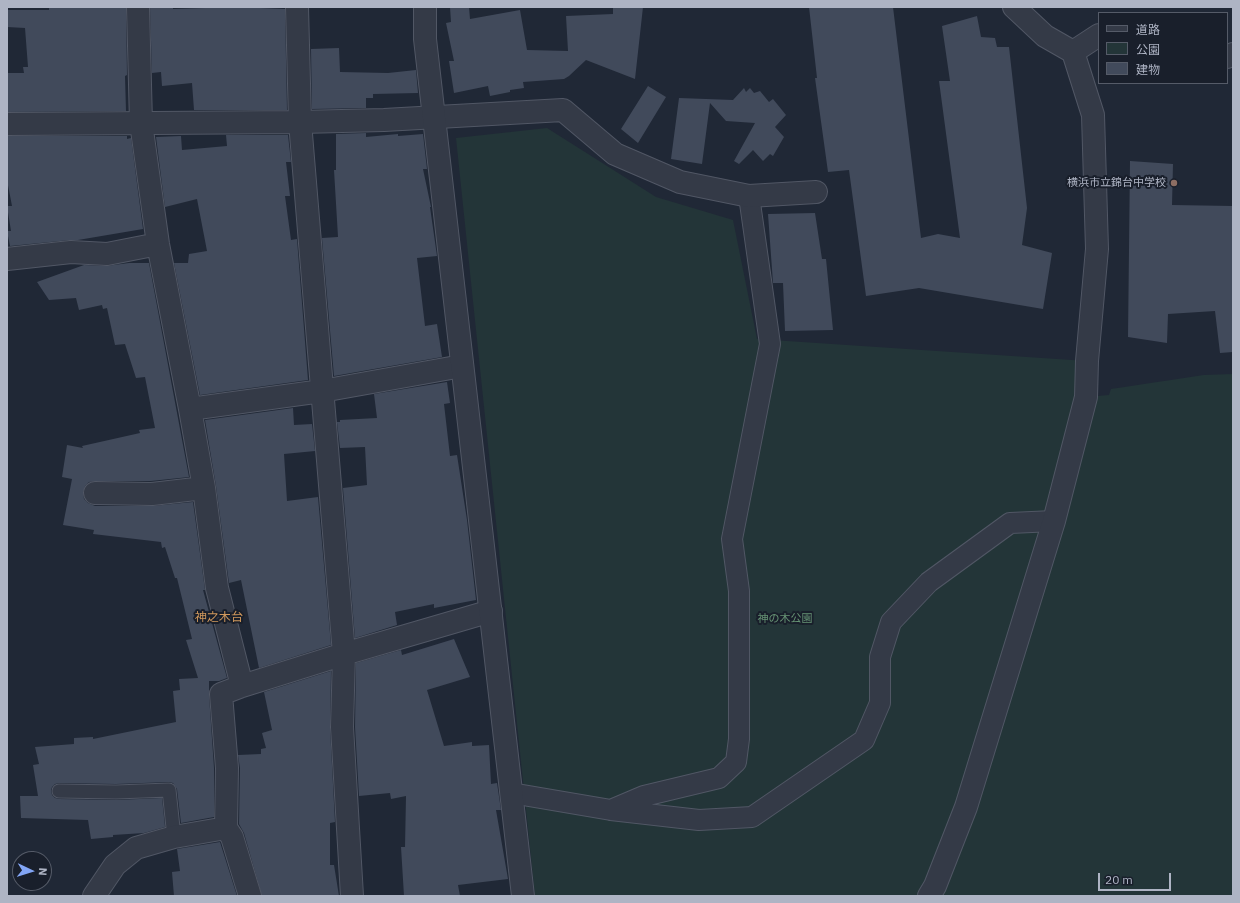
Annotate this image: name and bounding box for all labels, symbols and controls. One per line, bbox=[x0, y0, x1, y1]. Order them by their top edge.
legend bbox=[1098, 12, 1228, 84]
text: 道路 bbox=[1136, 22, 1160, 37]
text: 公園 bbox=[1136, 42, 1160, 57]
text: 建物 bbox=[1136, 62, 1160, 77]
place label: 横浜市立錦台中学校 bbox=[1067, 176, 1166, 190]
marker: 横浜市立錦台中学校 bbox=[1169, 178, 1179, 188]
district label: 神之木台 bbox=[195, 611, 243, 625]
park label: 神の木公園 bbox=[758, 612, 812, 626]
north arrow bbox=[12, 851, 52, 891]
scale bar bbox=[1100, 865, 1173, 891]
text: N bbox=[36, 867, 50, 876]
text: 20 m bbox=[1105, 872, 1133, 887]

